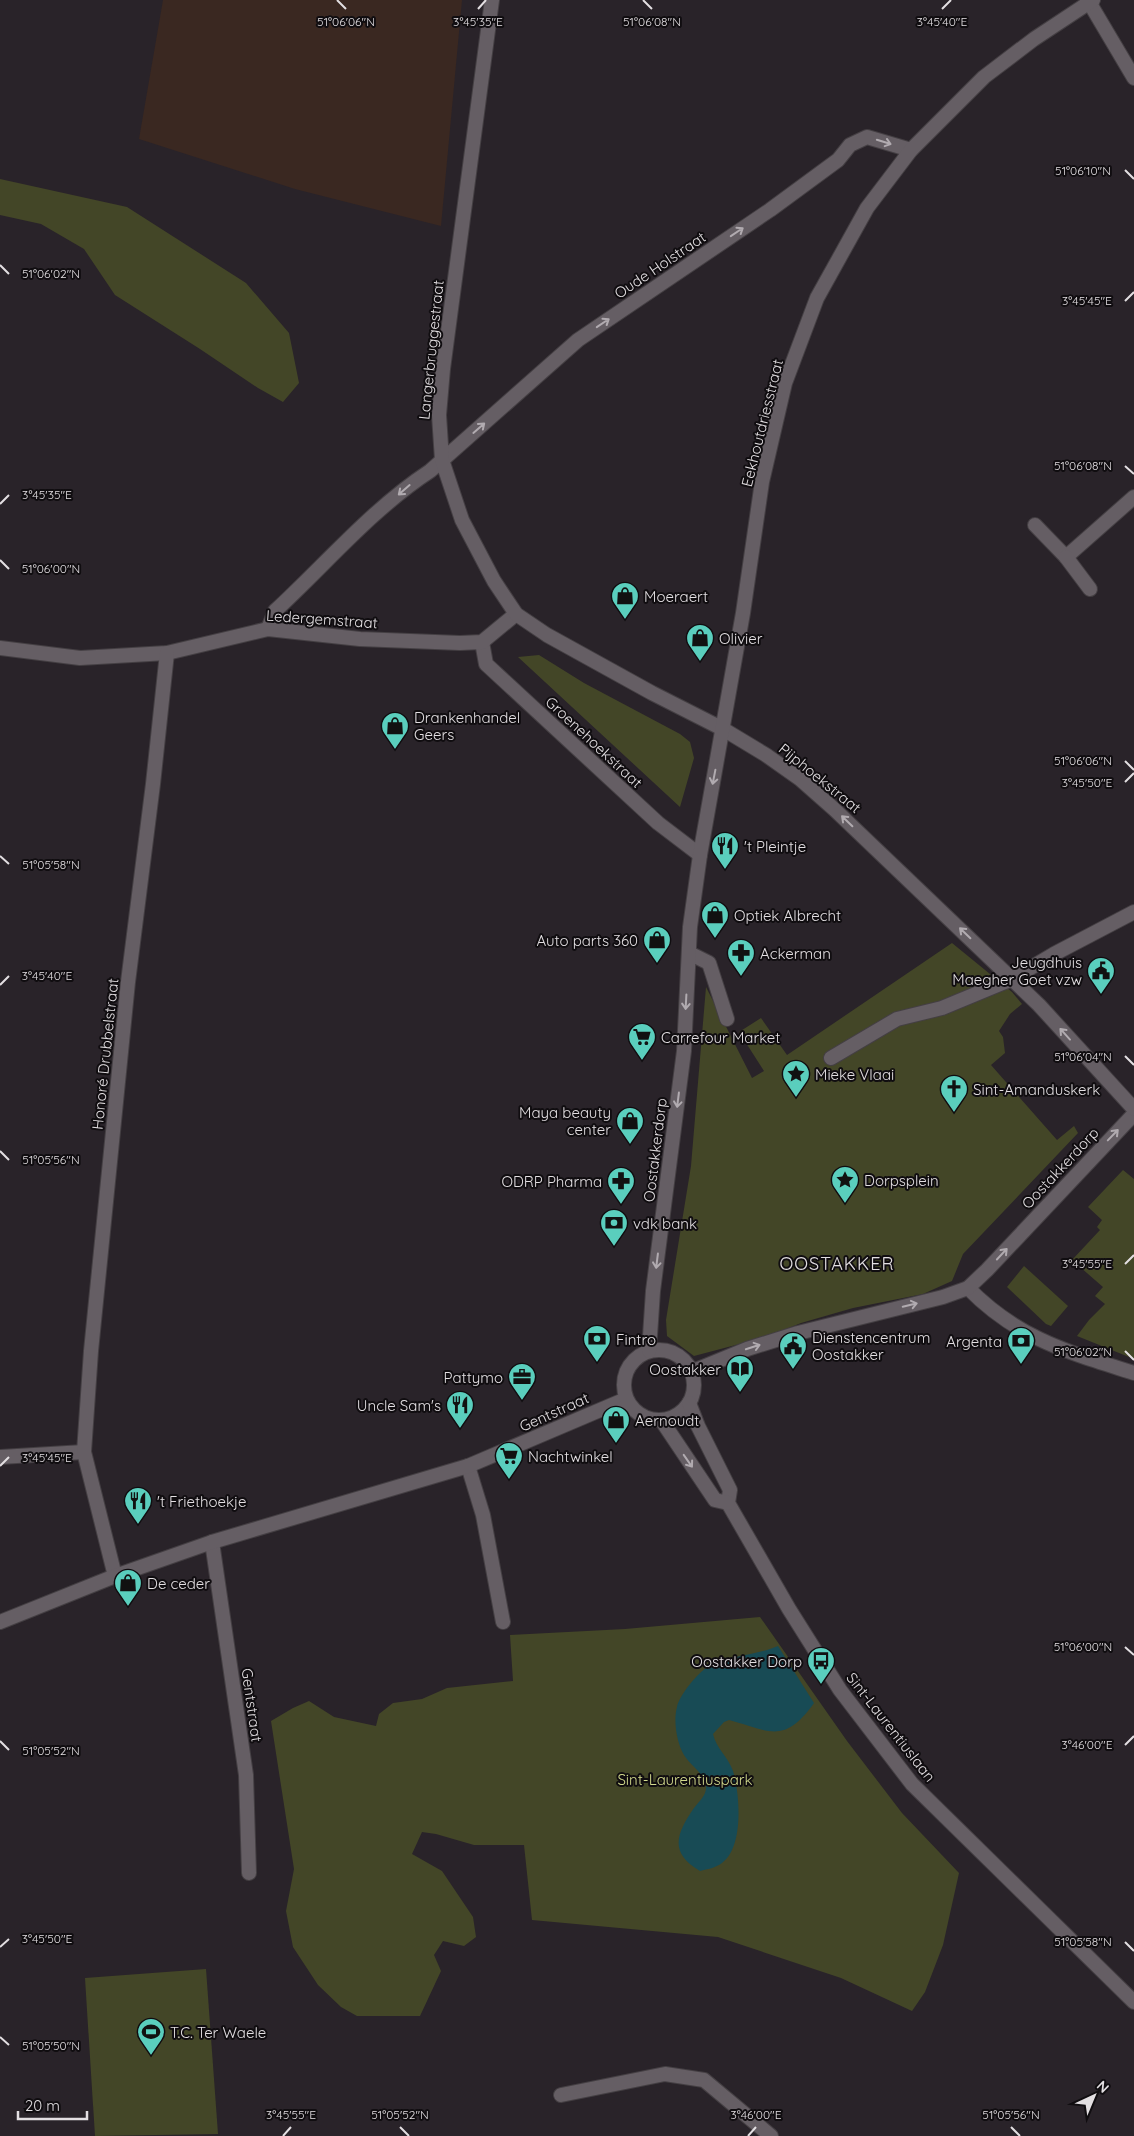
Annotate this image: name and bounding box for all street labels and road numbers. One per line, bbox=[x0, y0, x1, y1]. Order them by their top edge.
street label: Oude Holstraat bbox=[611, 227, 709, 303]
street label: Langerbruggestraat bbox=[414, 279, 448, 421]
street label: Eekhoutdriesstraat bbox=[737, 357, 787, 489]
street label: Ledergemstraat bbox=[266, 606, 378, 632]
street label: Groenehoekstraat bbox=[542, 692, 646, 792]
street label: Pijphoekstraat bbox=[775, 739, 865, 817]
street label: Honoré Drubbelstraat bbox=[88, 977, 122, 1131]
street label: Oostakkerdorp bbox=[639, 1097, 671, 1203]
street label: Oostakkerdorp bbox=[1017, 1123, 1103, 1213]
street label: Gentstraat bbox=[516, 1388, 592, 1436]
street label: Gentstraat bbox=[237, 1667, 267, 1743]
street label: Sint-Laurentiuslaan bbox=[842, 1669, 940, 1785]

